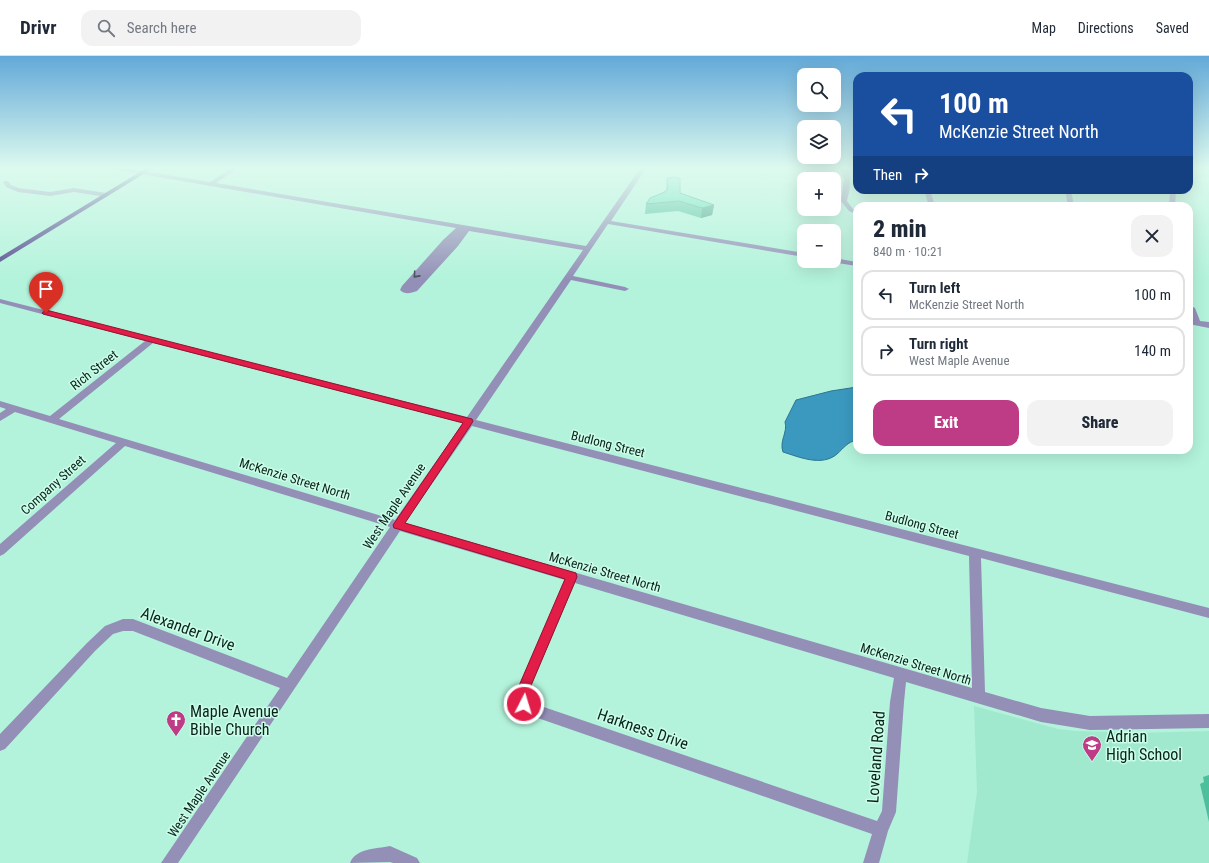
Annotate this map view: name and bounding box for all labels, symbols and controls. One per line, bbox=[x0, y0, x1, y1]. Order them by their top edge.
search box bbox=[81, 10, 361, 46]
text: Drivr bbox=[20, 16, 57, 39]
icon: search bbox=[95, 17, 117, 39]
text: Search here bbox=[127, 19, 196, 37]
text: Map bbox=[1032, 20, 1056, 36]
text: Directions bbox=[1078, 20, 1134, 36]
text: Saved bbox=[1156, 20, 1189, 36]
map controls bbox=[797, 68, 841, 268]
button: search bbox=[797, 68, 841, 112]
text: 100 m bbox=[939, 87, 1009, 120]
icon: left bbox=[873, 88, 925, 140]
button: layers bbox=[797, 120, 841, 164]
text: McKenzie Street North bbox=[939, 121, 1099, 142]
icon: right bbox=[910, 164, 932, 186]
text: Then bbox=[873, 166, 902, 184]
button: + bbox=[797, 172, 841, 216]
text: 2 min bbox=[873, 215, 927, 243]
button: close bbox=[1131, 215, 1173, 257]
button: − bbox=[797, 224, 841, 268]
text: 840 m · 10:21 bbox=[873, 244, 943, 259]
one-way arrow bbox=[413, 270, 421, 278]
pin bbox=[29, 272, 63, 313]
icon: arrive bbox=[35, 278, 57, 300]
text: Turn left bbox=[909, 279, 960, 297]
icon: left bbox=[875, 284, 897, 306]
text: 100 m bbox=[1134, 286, 1171, 304]
text: McKenzie Street North bbox=[909, 297, 1024, 312]
text: Turn right bbox=[909, 335, 968, 353]
icon: right bbox=[875, 340, 897, 362]
text: 140 m bbox=[1134, 342, 1171, 360]
street label: Rich Street bbox=[67, 347, 121, 393]
text: West Maple Avenue bbox=[909, 353, 1010, 368]
button: Exit bbox=[873, 400, 1019, 446]
button: Share bbox=[1027, 400, 1173, 446]
street label: Budlong Street bbox=[570, 428, 647, 460]
street label: Company Street bbox=[18, 452, 88, 518]
street label: McKenzie Street North bbox=[238, 455, 352, 503]
street label: West Maple Avenue bbox=[360, 460, 428, 552]
street label: Budlong Street bbox=[884, 508, 961, 542]
street label: McKenzie Street North bbox=[547, 549, 663, 595]
street label: Alexander Drive bbox=[138, 603, 238, 655]
street label: McKenzie Street North bbox=[859, 640, 973, 688]
position arrow bbox=[503, 683, 545, 725]
place label: Maple Avenue Bible Church bbox=[190, 702, 279, 739]
street label: Harkness Drive bbox=[595, 705, 691, 753]
church icon: Maple Avenue Bible Church bbox=[165, 709, 187, 737]
street label: Loveland Road bbox=[863, 710, 889, 804]
place label: Adrian High School bbox=[1106, 727, 1182, 764]
school or university icon: Adrian High School bbox=[1081, 734, 1103, 762]
street label: West Maple Avenue bbox=[165, 748, 233, 840]

